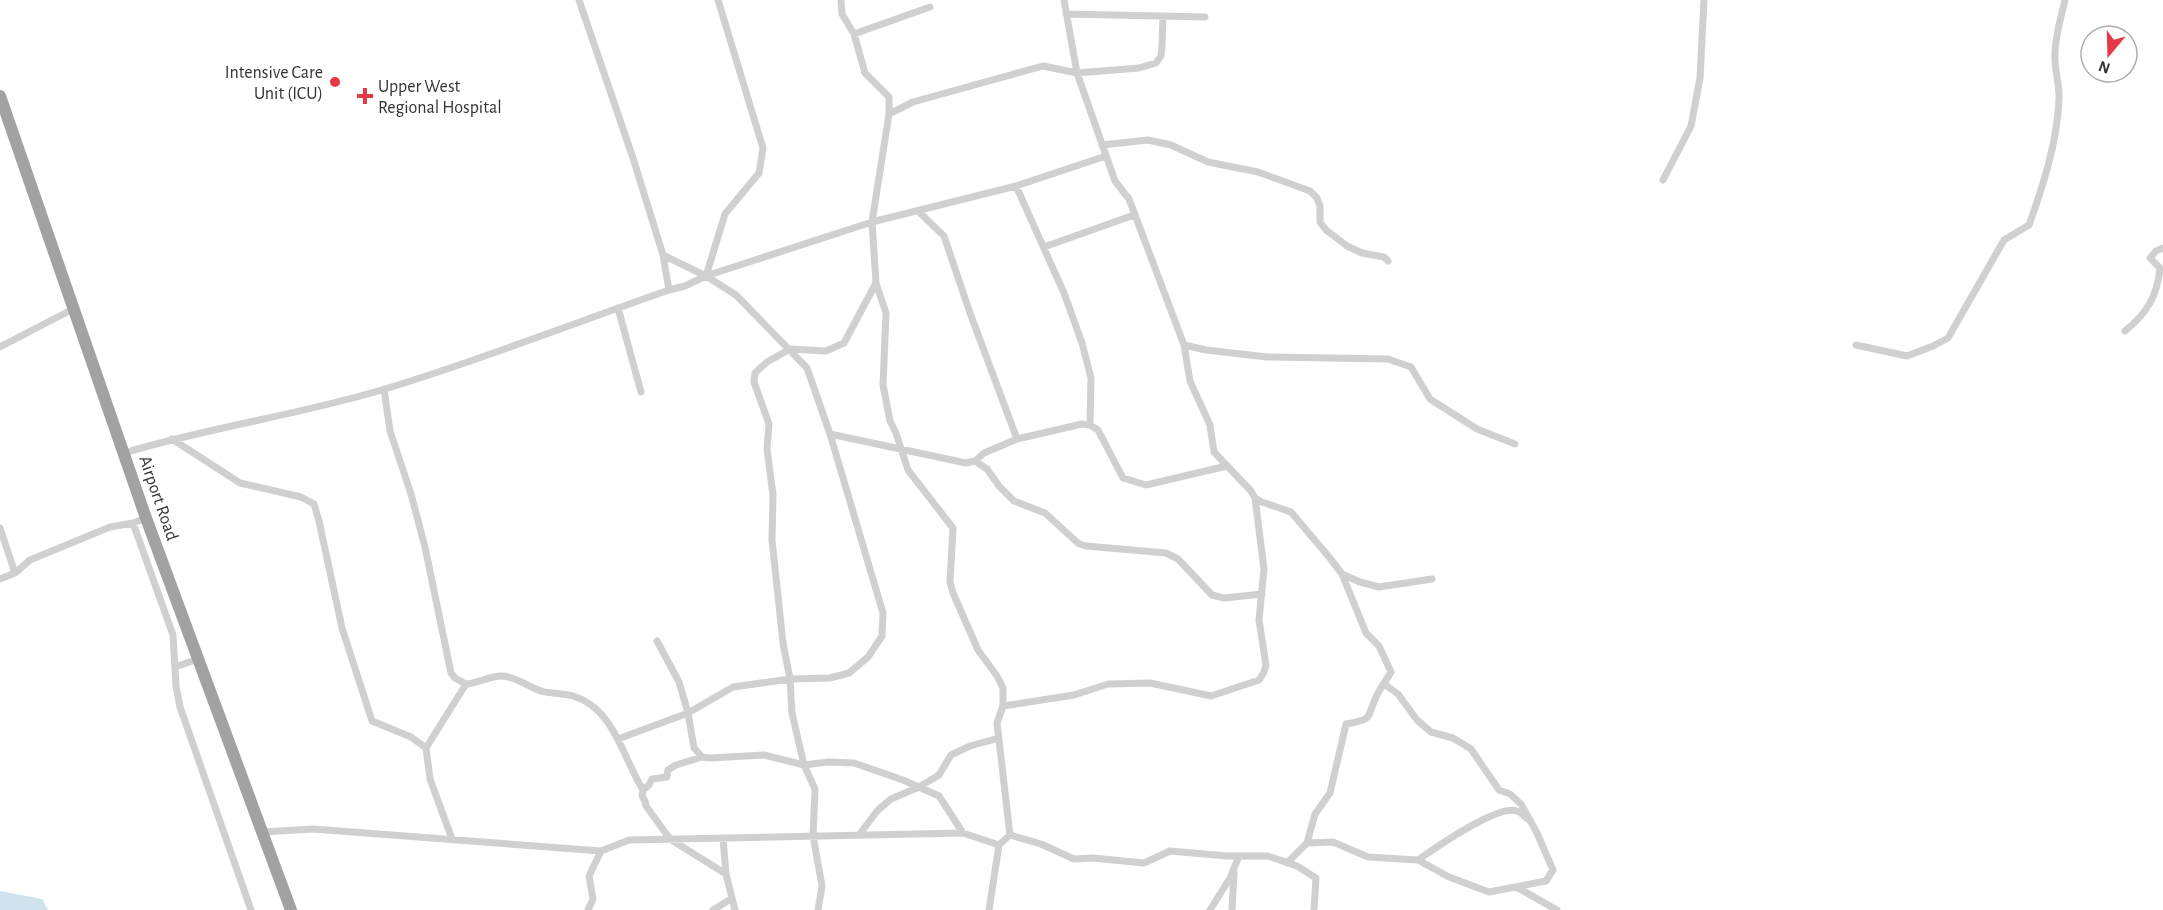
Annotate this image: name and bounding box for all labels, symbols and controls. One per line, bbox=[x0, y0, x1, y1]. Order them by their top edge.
north arrow bbox=[2079, 24, 2139, 84]
text: N bbox=[2097, 58, 2112, 77]
place label: Intensive Care Unit (ICU) bbox=[225, 64, 323, 103]
marker: Intensive Care Unit (ICU) bbox=[328, 75, 342, 89]
place label: Upper West Regional Hospital bbox=[378, 78, 502, 117]
marker: Upper West Regional Hospital bbox=[356, 87, 374, 105]
street label: Airport Road bbox=[135, 453, 181, 543]

